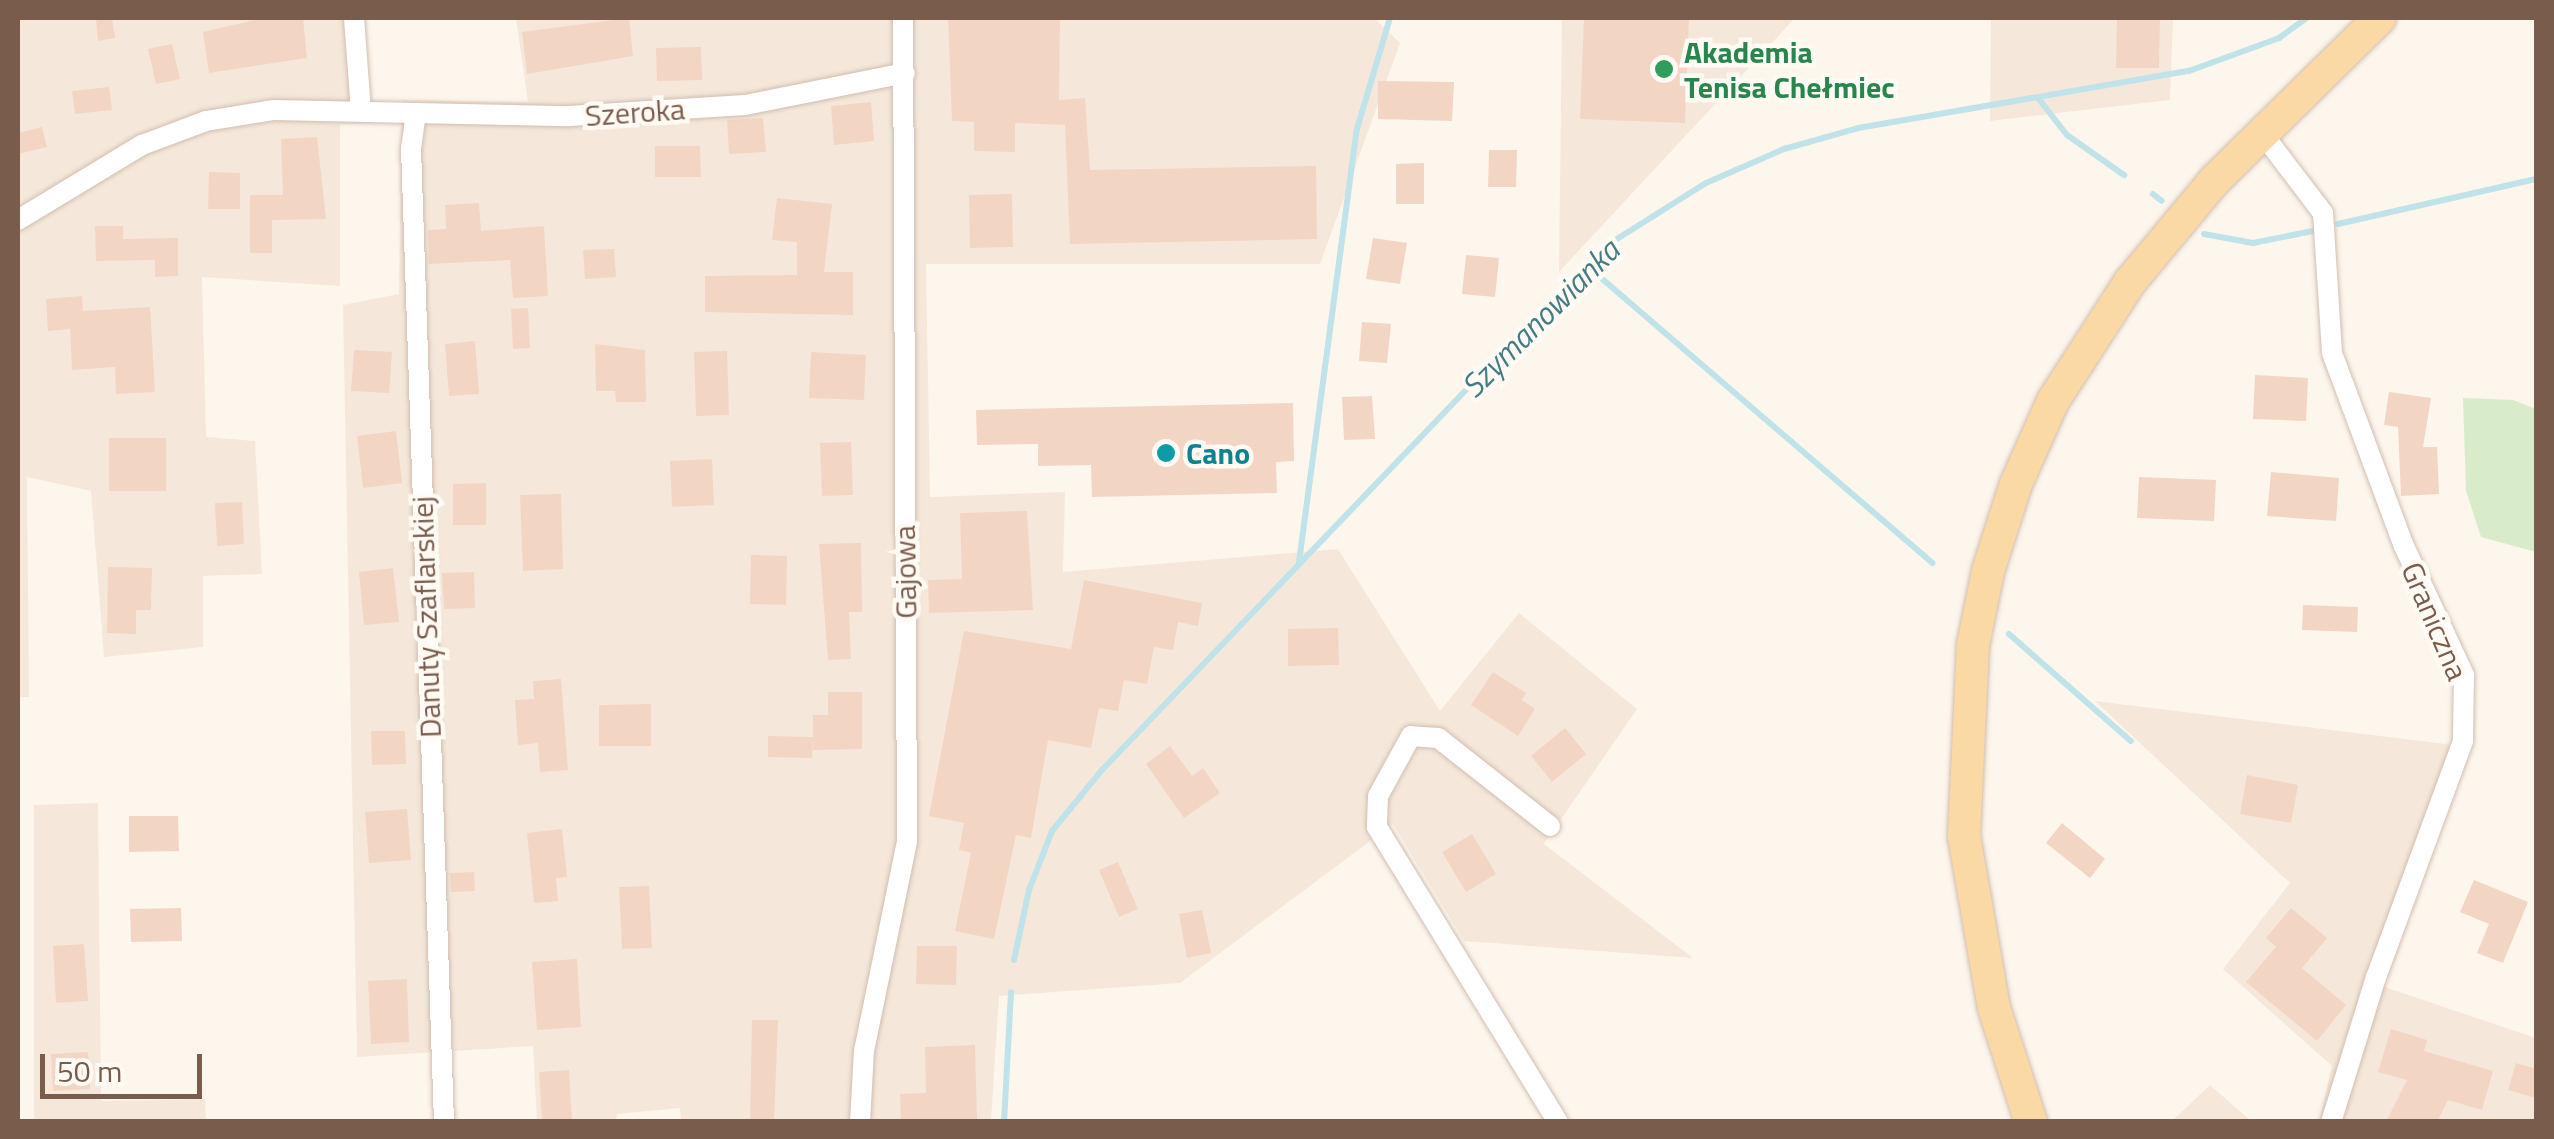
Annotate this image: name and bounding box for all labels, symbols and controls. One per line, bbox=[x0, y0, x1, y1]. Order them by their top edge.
place label: Akademia Tenisa Chełmiec bbox=[1684, 34, 1895, 104]
marker: Akademia Tenisa Chełmiec bbox=[1653, 58, 1675, 80]
street label: Szeroka bbox=[584, 91, 686, 133]
water label: Szymanowianka bbox=[1453, 231, 1627, 405]
place label: Cano bbox=[1186, 435, 1250, 471]
marker: Cano bbox=[1155, 442, 1177, 464]
street label: Danuty Szaflarskiej bbox=[404, 496, 448, 738]
street label: Gajowa bbox=[886, 525, 924, 619]
street label: Graniczna bbox=[2394, 557, 2476, 685]
scale bar bbox=[45, 1034, 208, 1096]
text: 50 m bbox=[57, 1048, 122, 1094]

